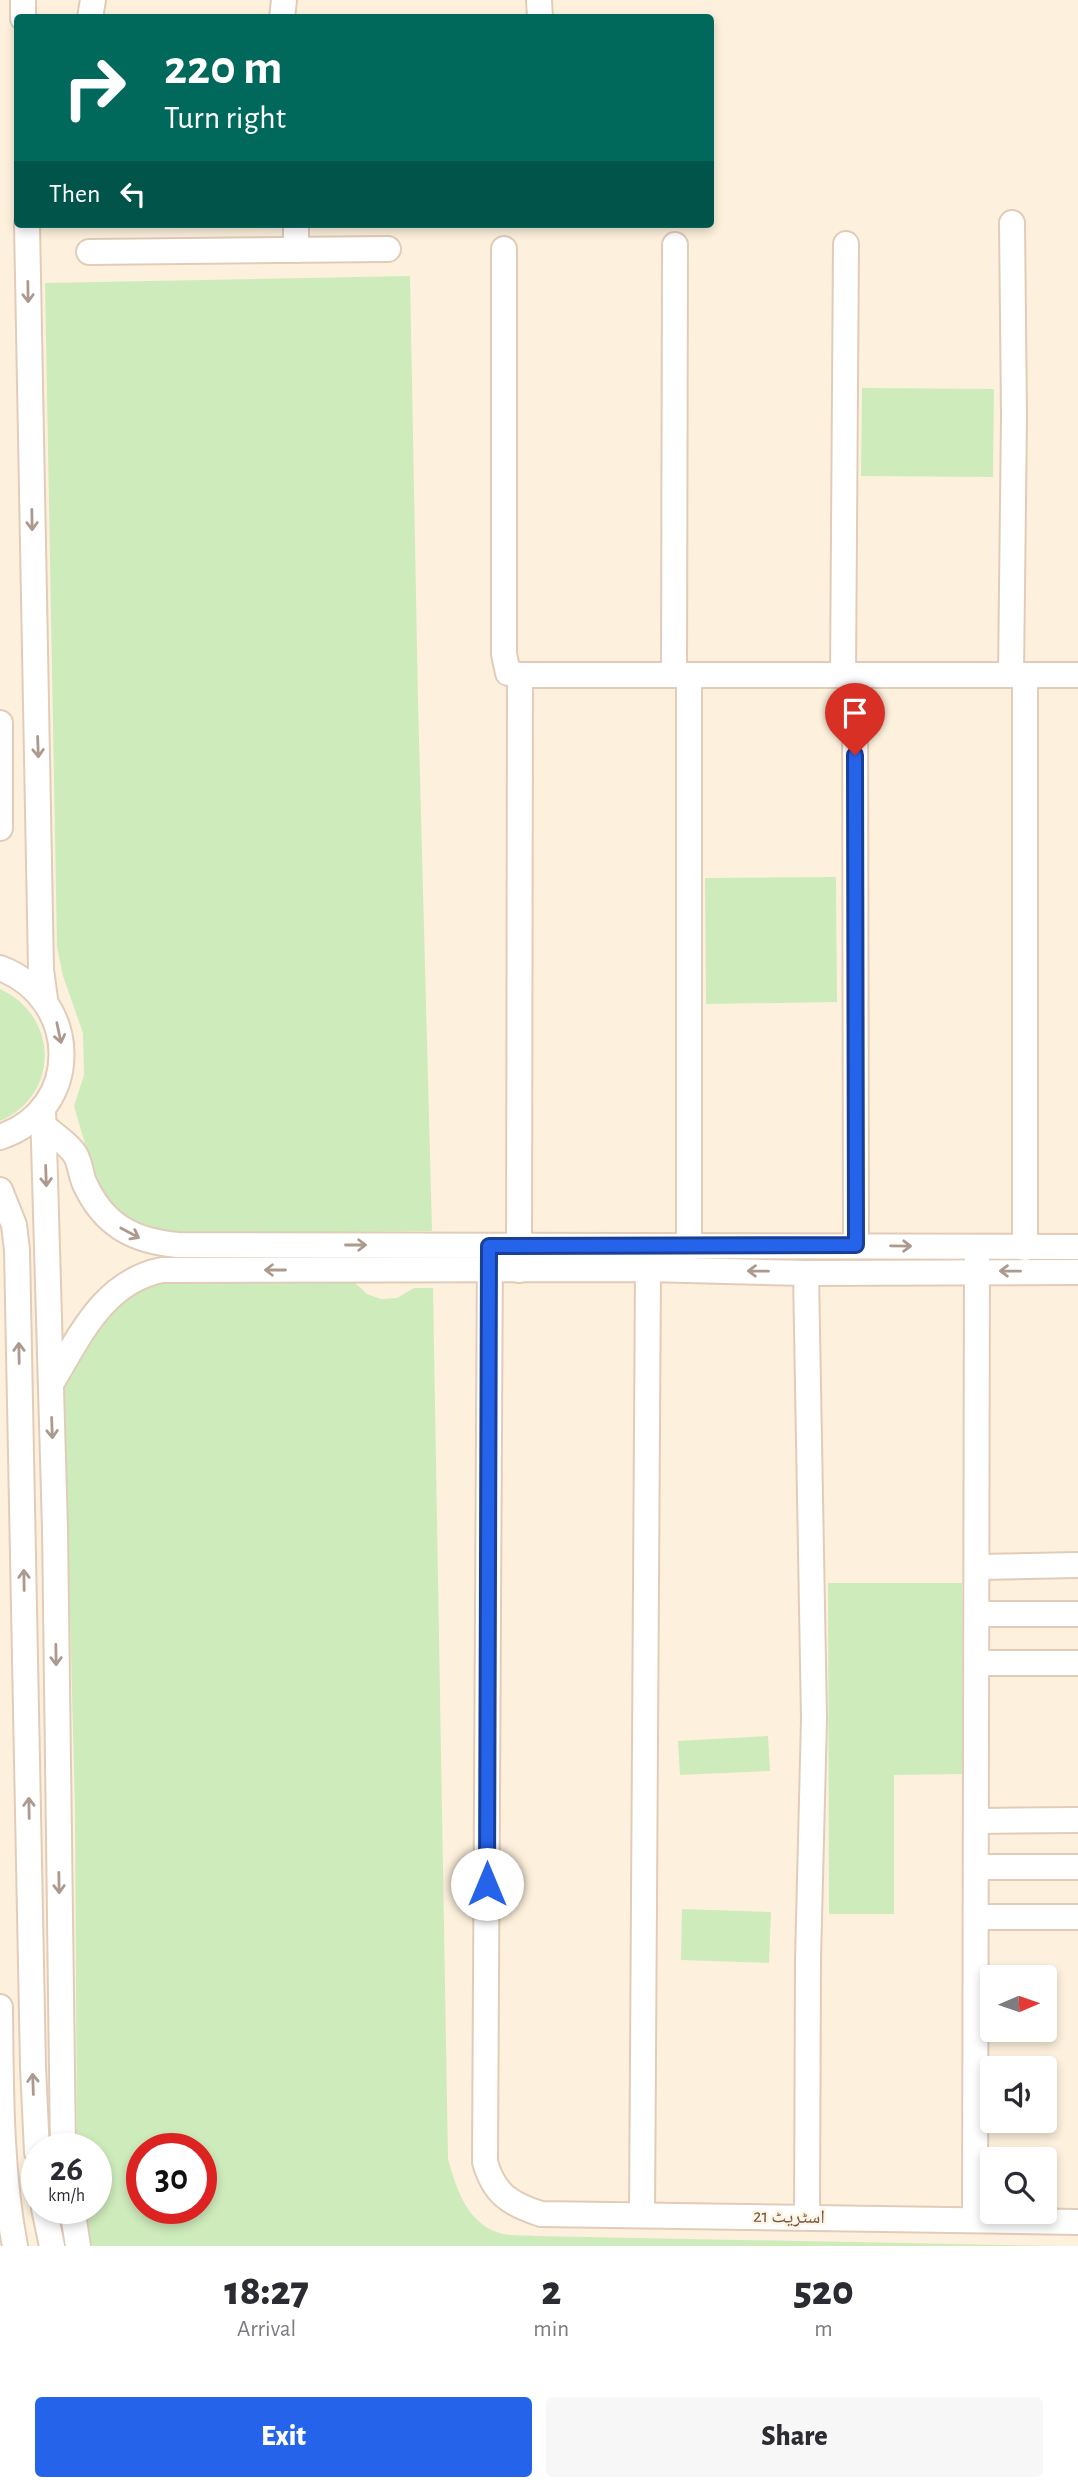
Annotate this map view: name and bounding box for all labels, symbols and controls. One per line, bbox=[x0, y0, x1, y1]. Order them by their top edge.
icon: right bbox=[49, 42, 140, 133]
text: 220 m bbox=[164, 44, 283, 93]
text: Turn right bbox=[164, 102, 286, 134]
icon: left bbox=[114, 175, 152, 213]
text: Then bbox=[49, 181, 100, 207]
one-way arrow bbox=[21, 280, 35, 303]
one-way arrow bbox=[25, 508, 39, 531]
pin bbox=[825, 683, 885, 755]
icon: arrive bbox=[836, 694, 874, 732]
one-way arrow bbox=[31, 735, 45, 758]
one-way arrow bbox=[53, 1021, 66, 1044]
one-way arrow bbox=[39, 1164, 52, 1187]
one-way arrow bbox=[120, 1226, 140, 1240]
one-way arrow bbox=[344, 1238, 367, 1252]
one-way arrow bbox=[889, 1239, 912, 1253]
one-way arrow bbox=[264, 1263, 287, 1277]
one-way arrow bbox=[747, 1265, 770, 1278]
one-way arrow bbox=[999, 1265, 1022, 1278]
one-way arrow bbox=[13, 1342, 26, 1365]
one-way arrow bbox=[46, 1416, 59, 1439]
one-way arrow bbox=[17, 1569, 31, 1592]
one-way arrow bbox=[49, 1643, 63, 1666]
one-way arrow bbox=[22, 1797, 36, 1820]
position arrow bbox=[450, 1847, 524, 1921]
one-way arrow bbox=[52, 1871, 66, 1894]
north arrow bbox=[980, 1965, 1057, 2042]
map controls bbox=[980, 1965, 1057, 2224]
button: sound bbox=[980, 2056, 1057, 2133]
one-way arrow bbox=[27, 2073, 40, 2096]
speed limit sign: 30 bbox=[126, 2133, 217, 2224]
button: search bbox=[980, 2147, 1057, 2224]
text: 26 bbox=[50, 2152, 83, 2187]
text: km/h bbox=[48, 2187, 85, 2205]
street label: اسٹریٹ 21 bbox=[753, 2207, 825, 2228]
text: 18:27 bbox=[224, 2270, 309, 2312]
text: 2 bbox=[541, 2270, 561, 2312]
text: 520 bbox=[793, 2270, 854, 2312]
text: Arrival bbox=[237, 2318, 296, 2341]
text: min bbox=[533, 2318, 569, 2341]
text: m bbox=[814, 2318, 833, 2341]
button: Exit bbox=[35, 2397, 532, 2477]
button: Share bbox=[546, 2397, 1043, 2477]

